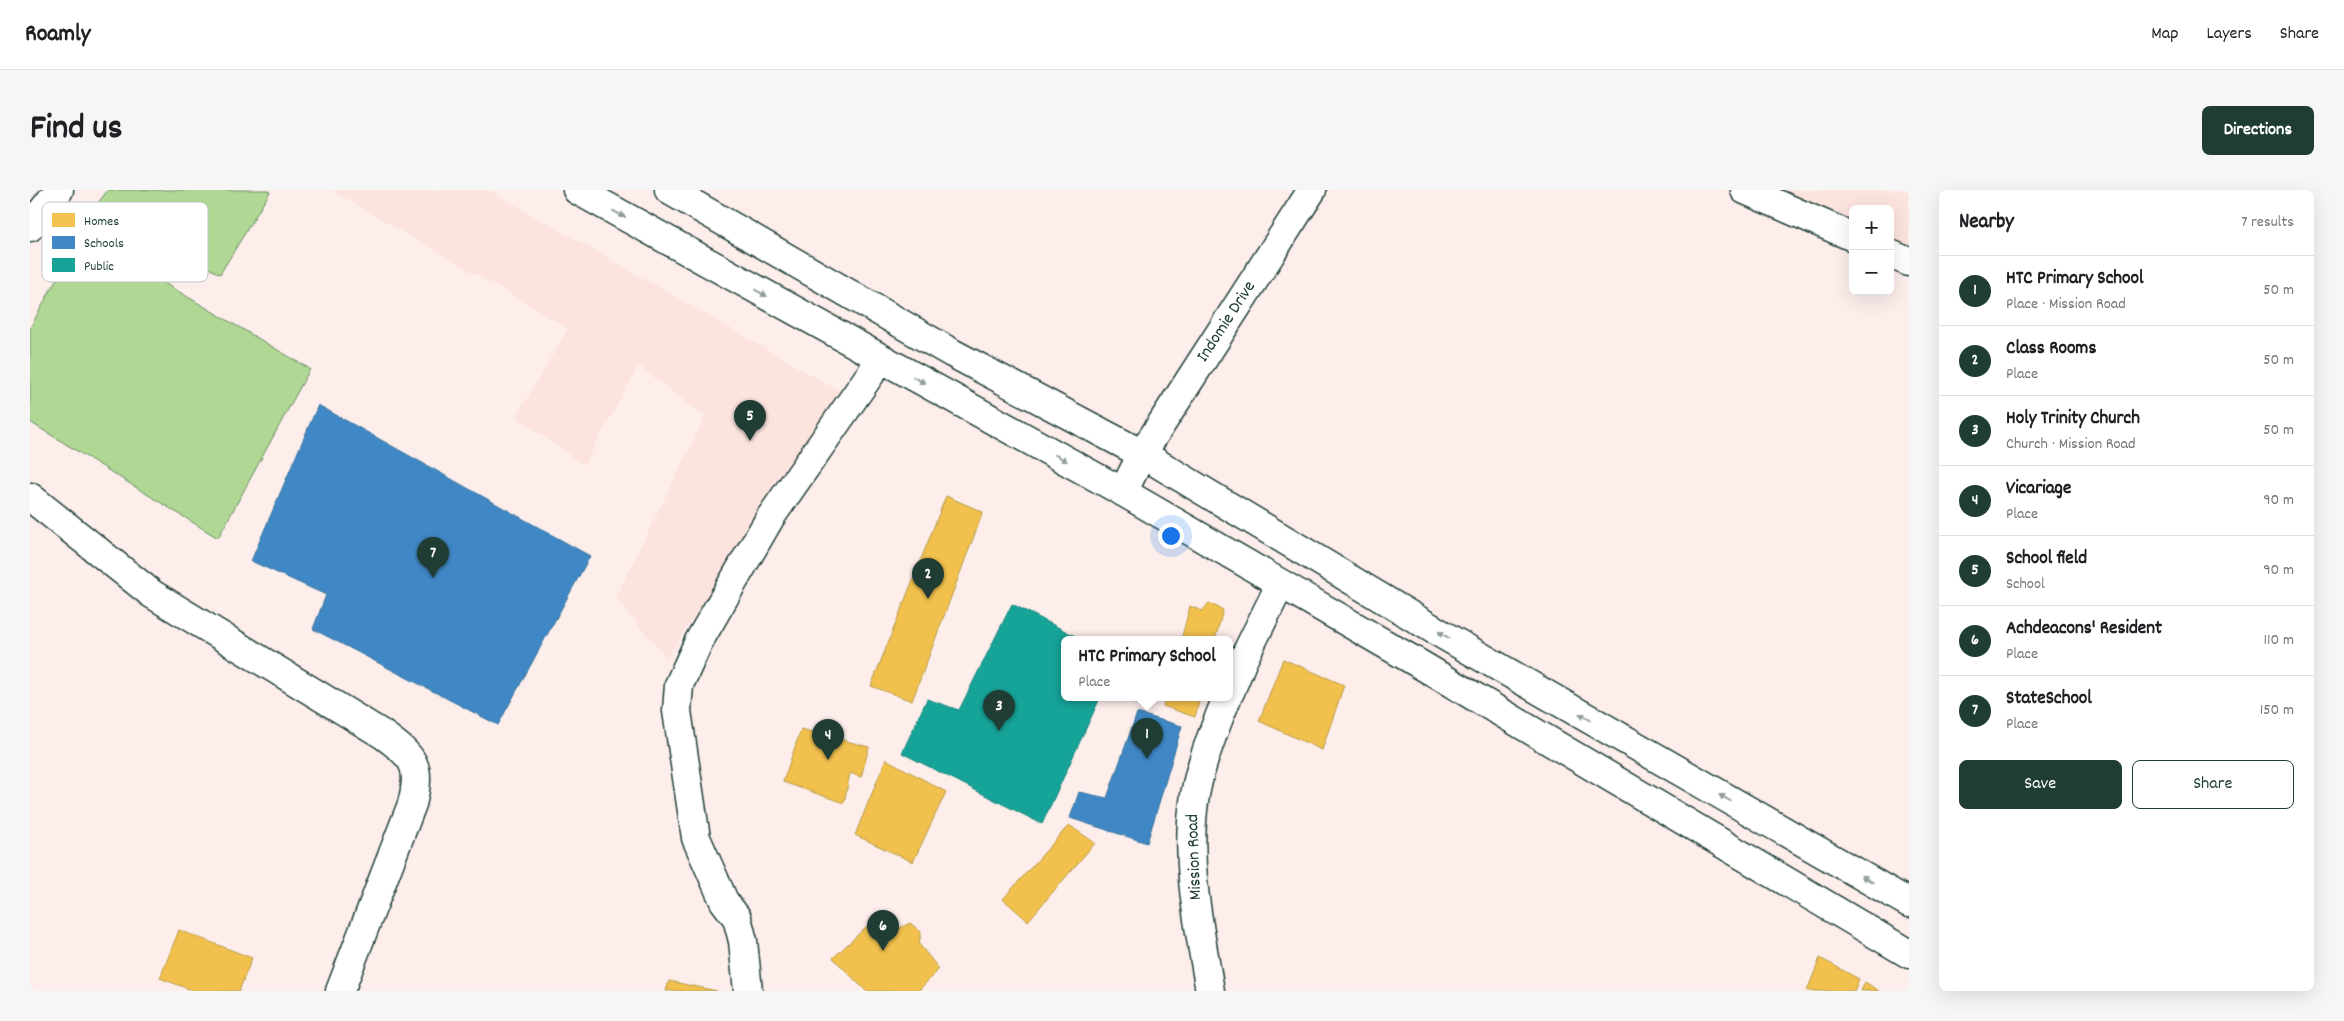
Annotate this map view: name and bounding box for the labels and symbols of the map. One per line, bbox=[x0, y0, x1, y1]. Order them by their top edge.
legend bbox=[42, 202, 208, 282]
one-way arrow bbox=[613, 209, 626, 218]
text: Homes bbox=[84, 212, 119, 232]
text: Schools bbox=[84, 234, 124, 254]
text: Public bbox=[84, 257, 114, 277]
street label: Indomie Drive bbox=[1191, 276, 1263, 368]
one-way arrow bbox=[755, 288, 768, 297]
one-way arrow bbox=[911, 376, 926, 384]
pin: 5 bbox=[734, 400, 766, 441]
one-way arrow bbox=[1054, 454, 1068, 463]
your location bbox=[1158, 523, 1184, 549]
pin: 7 bbox=[417, 537, 449, 578]
pin: 2 bbox=[912, 558, 944, 599]
one-way arrow bbox=[1438, 631, 1451, 640]
pin: 3 bbox=[983, 690, 1015, 731]
one-way arrow bbox=[1578, 713, 1591, 722]
pin: 1 bbox=[1131, 718, 1163, 759]
pin: 4 bbox=[812, 719, 844, 760]
one-way arrow bbox=[1719, 794, 1732, 803]
street label: Mission Road bbox=[1181, 813, 1209, 901]
one-way arrow bbox=[1860, 874, 1873, 883]
pin: 6 bbox=[867, 910, 899, 951]

